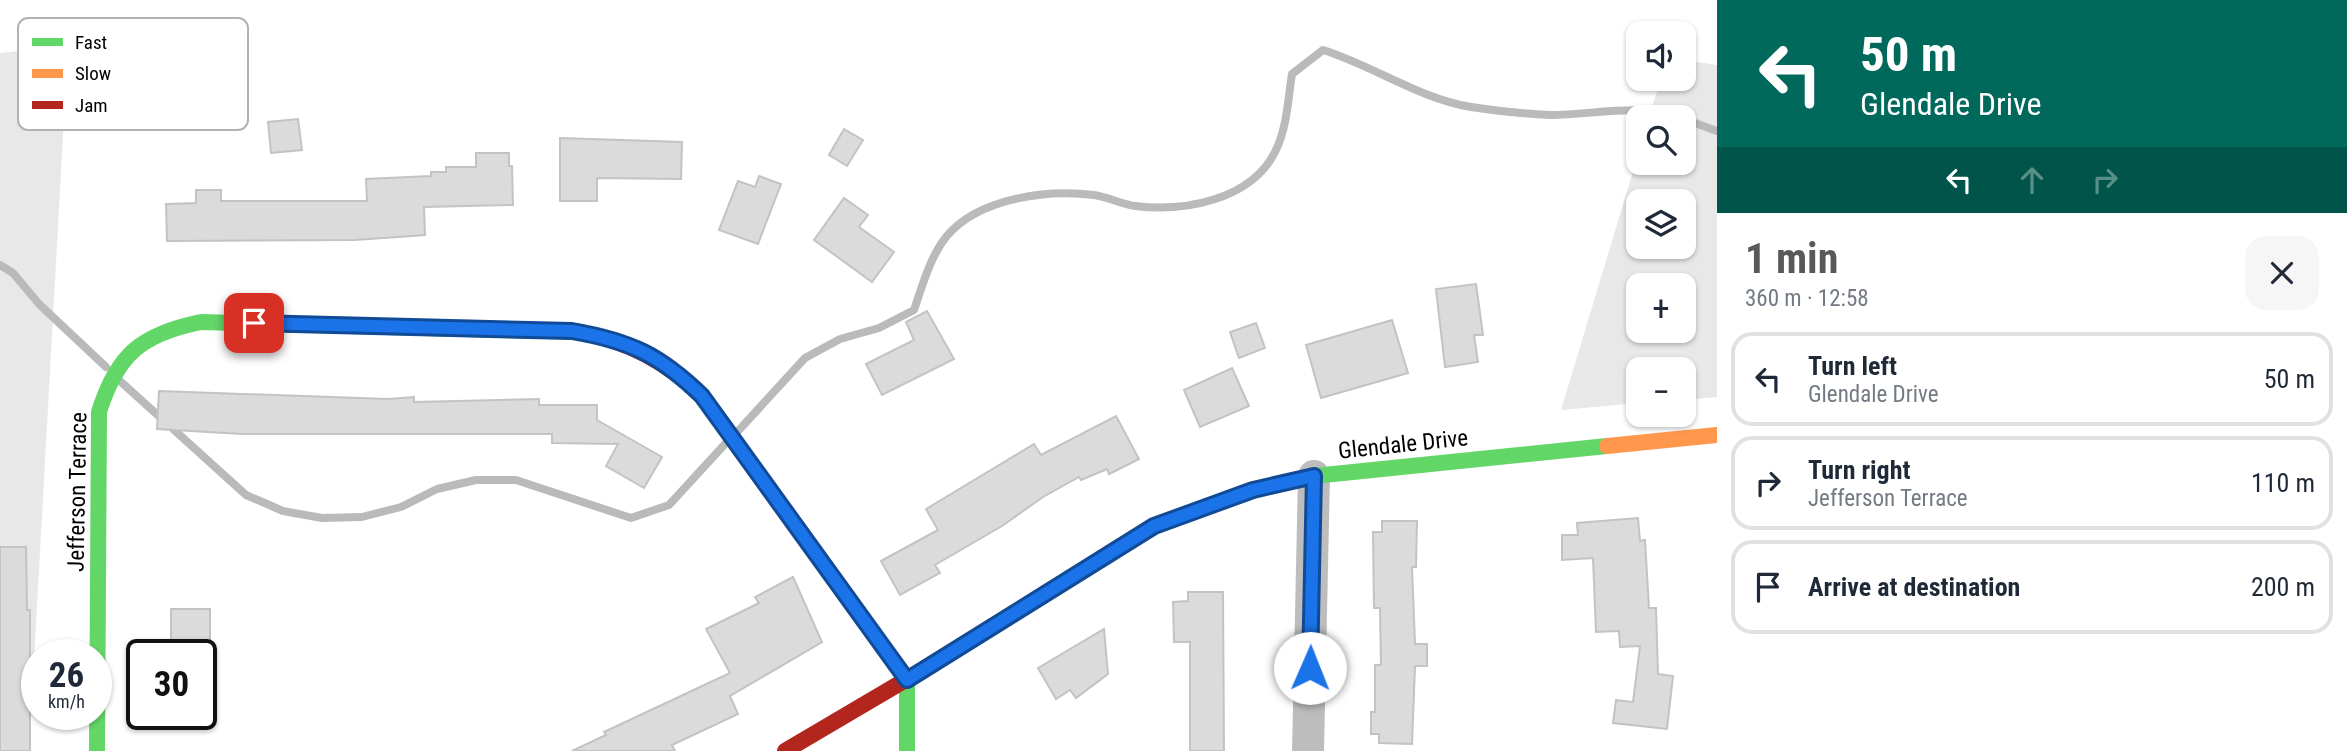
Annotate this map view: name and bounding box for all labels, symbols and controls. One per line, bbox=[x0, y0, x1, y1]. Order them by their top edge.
legend bbox=[18, 18, 248, 130]
map controls bbox=[1626, 21, 1696, 427]
button: sound bbox=[1626, 21, 1696, 91]
text: 50 m bbox=[1860, 26, 1957, 83]
icon: left bbox=[1745, 28, 1836, 119]
text: Fast bbox=[75, 31, 107, 54]
text: Slow bbox=[75, 62, 111, 85]
text: Glendale Drive bbox=[1860, 85, 2041, 123]
text: Jam bbox=[75, 94, 108, 117]
button: search bbox=[1626, 105, 1696, 175]
icon: left bbox=[1940, 161, 1978, 199]
icon: ahead bbox=[2013, 161, 2051, 199]
icon: right bbox=[2086, 161, 2124, 199]
button: layers bbox=[1626, 189, 1696, 259]
text: 1 min bbox=[1745, 234, 1838, 283]
button: close bbox=[2245, 236, 2319, 310]
button: + bbox=[1626, 273, 1696, 343]
text: 360 m · 12:58 bbox=[1745, 285, 1869, 312]
pin bbox=[224, 293, 284, 353]
icon: arrive bbox=[235, 304, 273, 342]
text: Turn left bbox=[1808, 351, 1897, 381]
button: − bbox=[1626, 357, 1696, 427]
icon: left bbox=[1749, 360, 1787, 398]
text: 50 m bbox=[2264, 364, 2315, 394]
text: Glendale Drive bbox=[1808, 381, 1938, 408]
street label: Jefferson Terrace bbox=[63, 412, 92, 572]
street label: Glendale Drive bbox=[1337, 424, 1469, 465]
text: Turn right bbox=[1808, 455, 1910, 485]
icon: right bbox=[1749, 464, 1787, 502]
text: 110 m bbox=[2251, 468, 2315, 498]
text: Jefferson Terrace bbox=[1808, 485, 1968, 512]
icon: arrive bbox=[1749, 568, 1787, 606]
text: Arrive at destination bbox=[1808, 572, 2020, 602]
text: 200 m bbox=[2251, 572, 2315, 602]
position arrow bbox=[1273, 631, 1347, 705]
speed limit sign: 30 bbox=[126, 639, 217, 730]
text: 26 bbox=[49, 655, 84, 696]
text: km/h bbox=[48, 691, 85, 712]

